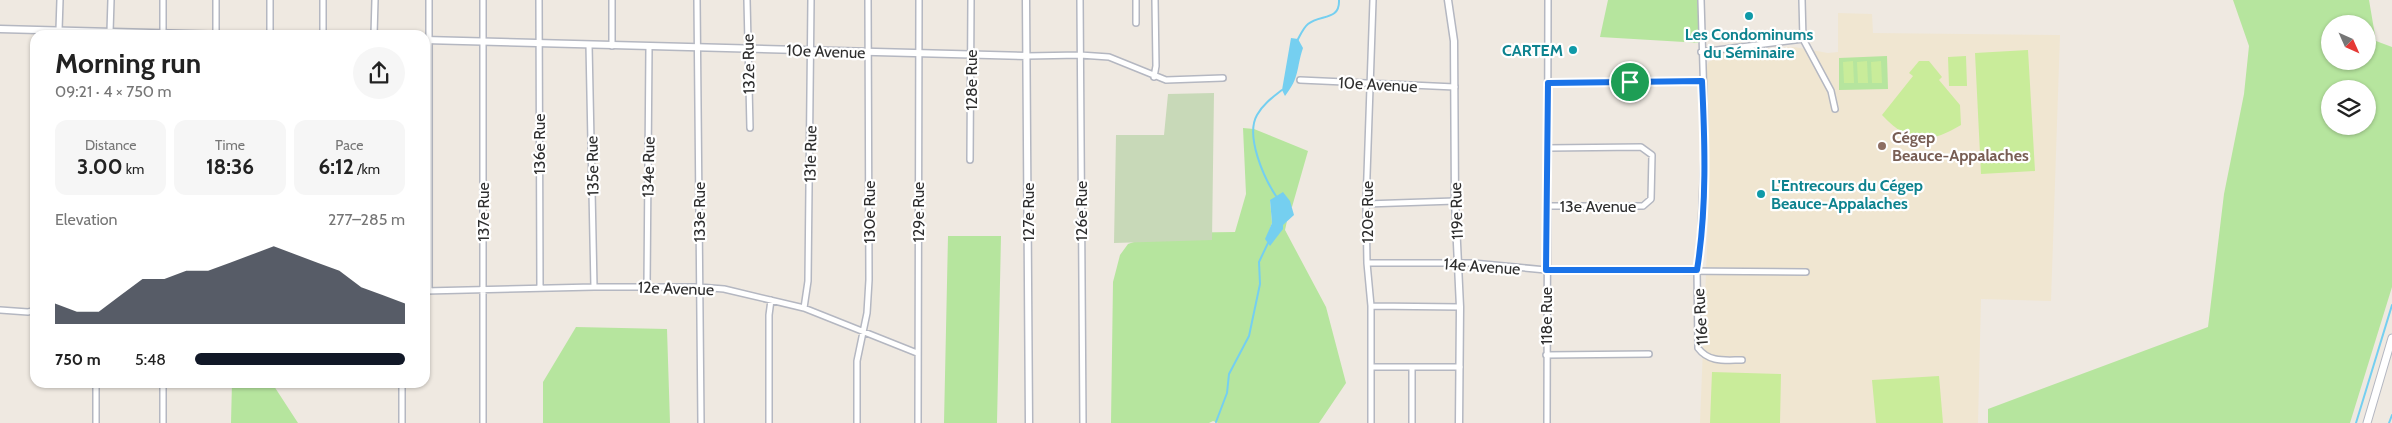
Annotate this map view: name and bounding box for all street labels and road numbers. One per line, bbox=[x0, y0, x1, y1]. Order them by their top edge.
street label: 132e Rue bbox=[738, 34, 759, 94]
street label: 10e Avenue bbox=[786, 41, 866, 62]
street label: 128e Rue bbox=[962, 49, 981, 111]
street label: 10e Avenue bbox=[1338, 73, 1418, 96]
street label: 136e Rue bbox=[530, 114, 549, 174]
street label: 131e Rue bbox=[801, 125, 820, 183]
street label: 135e Rue bbox=[582, 136, 603, 196]
street label: 134e Rue bbox=[638, 136, 659, 198]
street label: 130e Rue bbox=[860, 181, 879, 243]
street label: 126e Rue bbox=[1072, 181, 1091, 241]
street label: 120e Rue bbox=[1358, 181, 1377, 243]
street label: 137e Rue bbox=[474, 182, 493, 242]
street label: 133e Rue bbox=[690, 182, 709, 242]
street label: 129e Rue bbox=[909, 182, 928, 242]
street label: 119e Rue bbox=[1446, 182, 1467, 240]
street label: 127e Rue bbox=[1019, 183, 1038, 241]
street label: 13e Avenue bbox=[1560, 197, 1636, 216]
street label: 14e Avenue bbox=[1443, 254, 1521, 279]
street label: 12e Avenue bbox=[638, 278, 714, 299]
street label: 118e Rue bbox=[1537, 287, 1556, 345]
street label: 116e Rue bbox=[1689, 288, 1712, 346]

